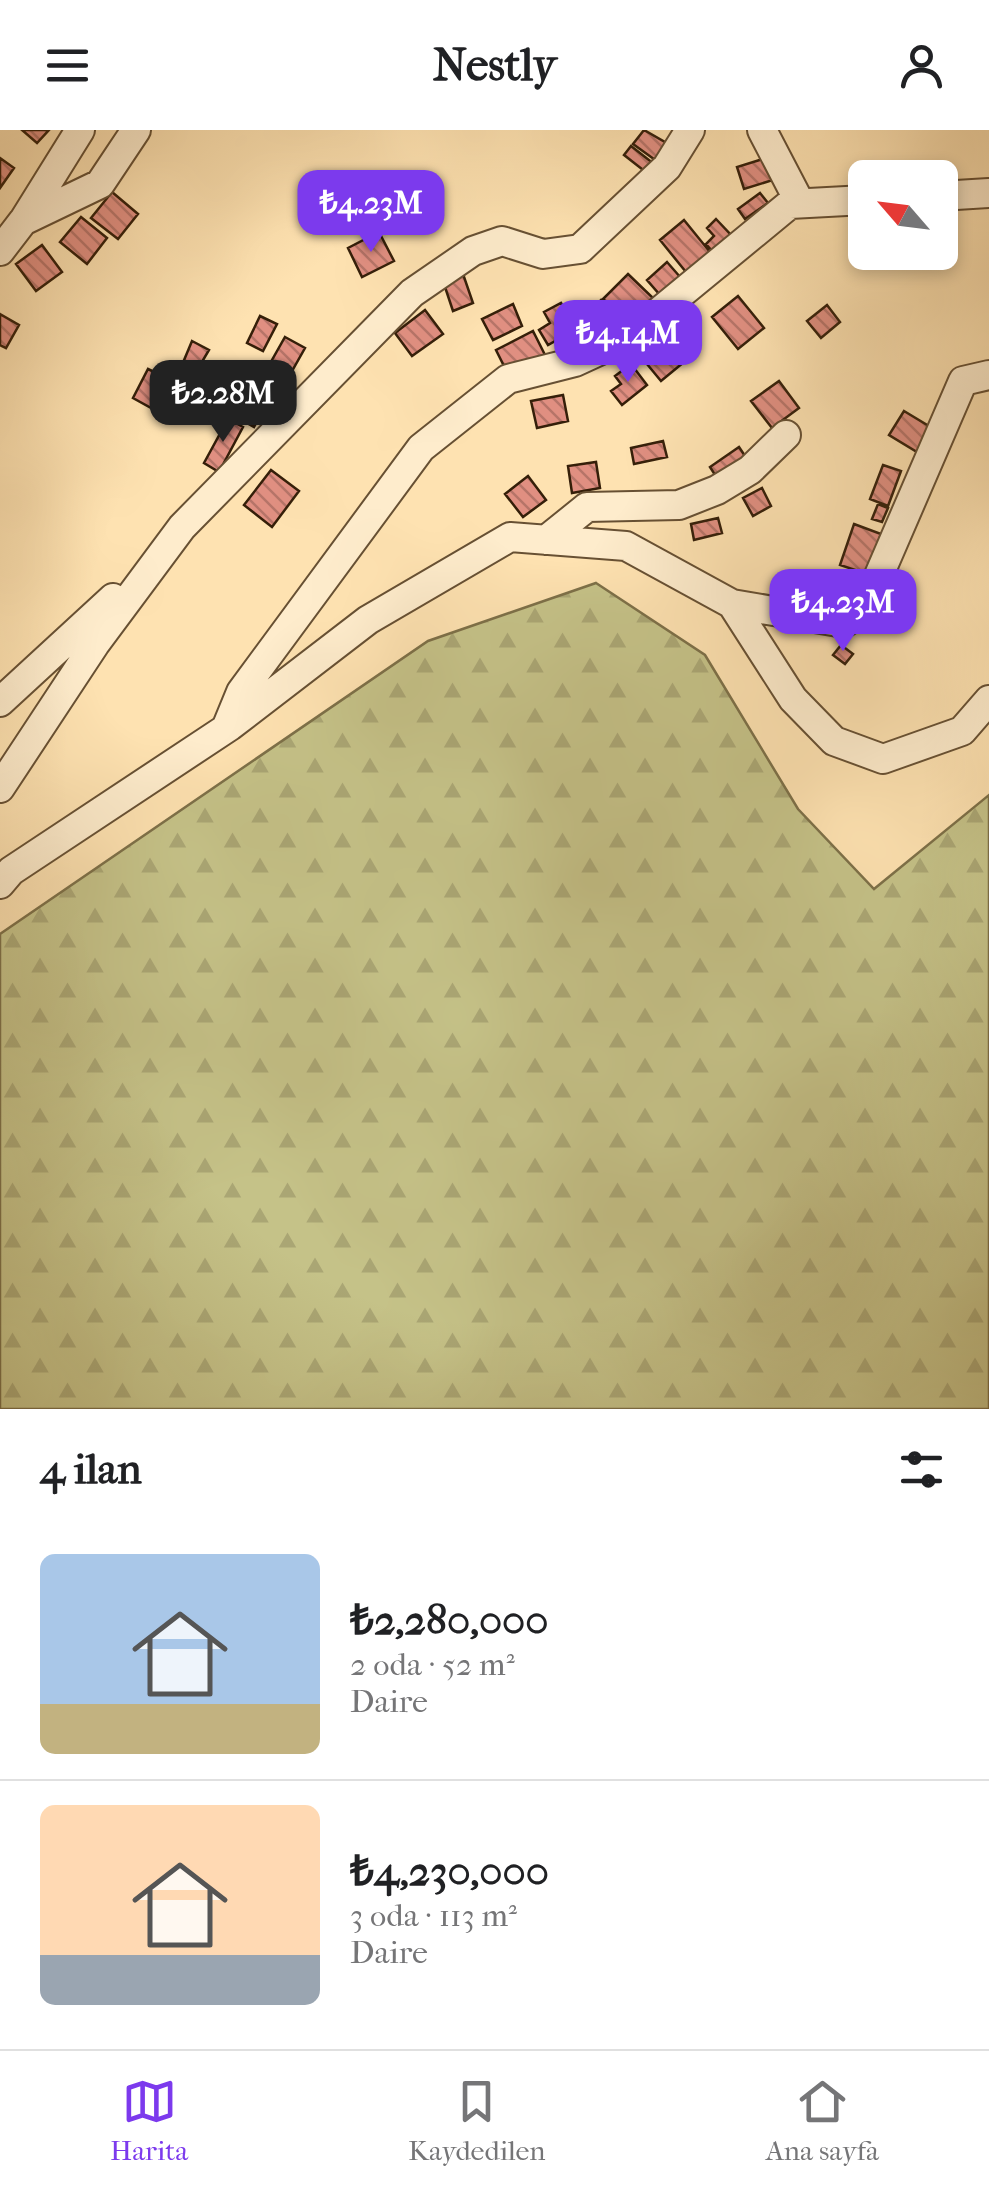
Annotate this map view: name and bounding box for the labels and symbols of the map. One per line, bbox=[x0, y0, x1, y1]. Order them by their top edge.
north arrow bbox=[848, 160, 958, 270]
pin: ₺4.23M bbox=[290, 170, 452, 255]
pin: ₺4.14M bbox=[547, 300, 709, 385]
pin: ₺2.28M bbox=[142, 360, 304, 445]
pin: ₺4.23M bbox=[762, 569, 924, 654]

